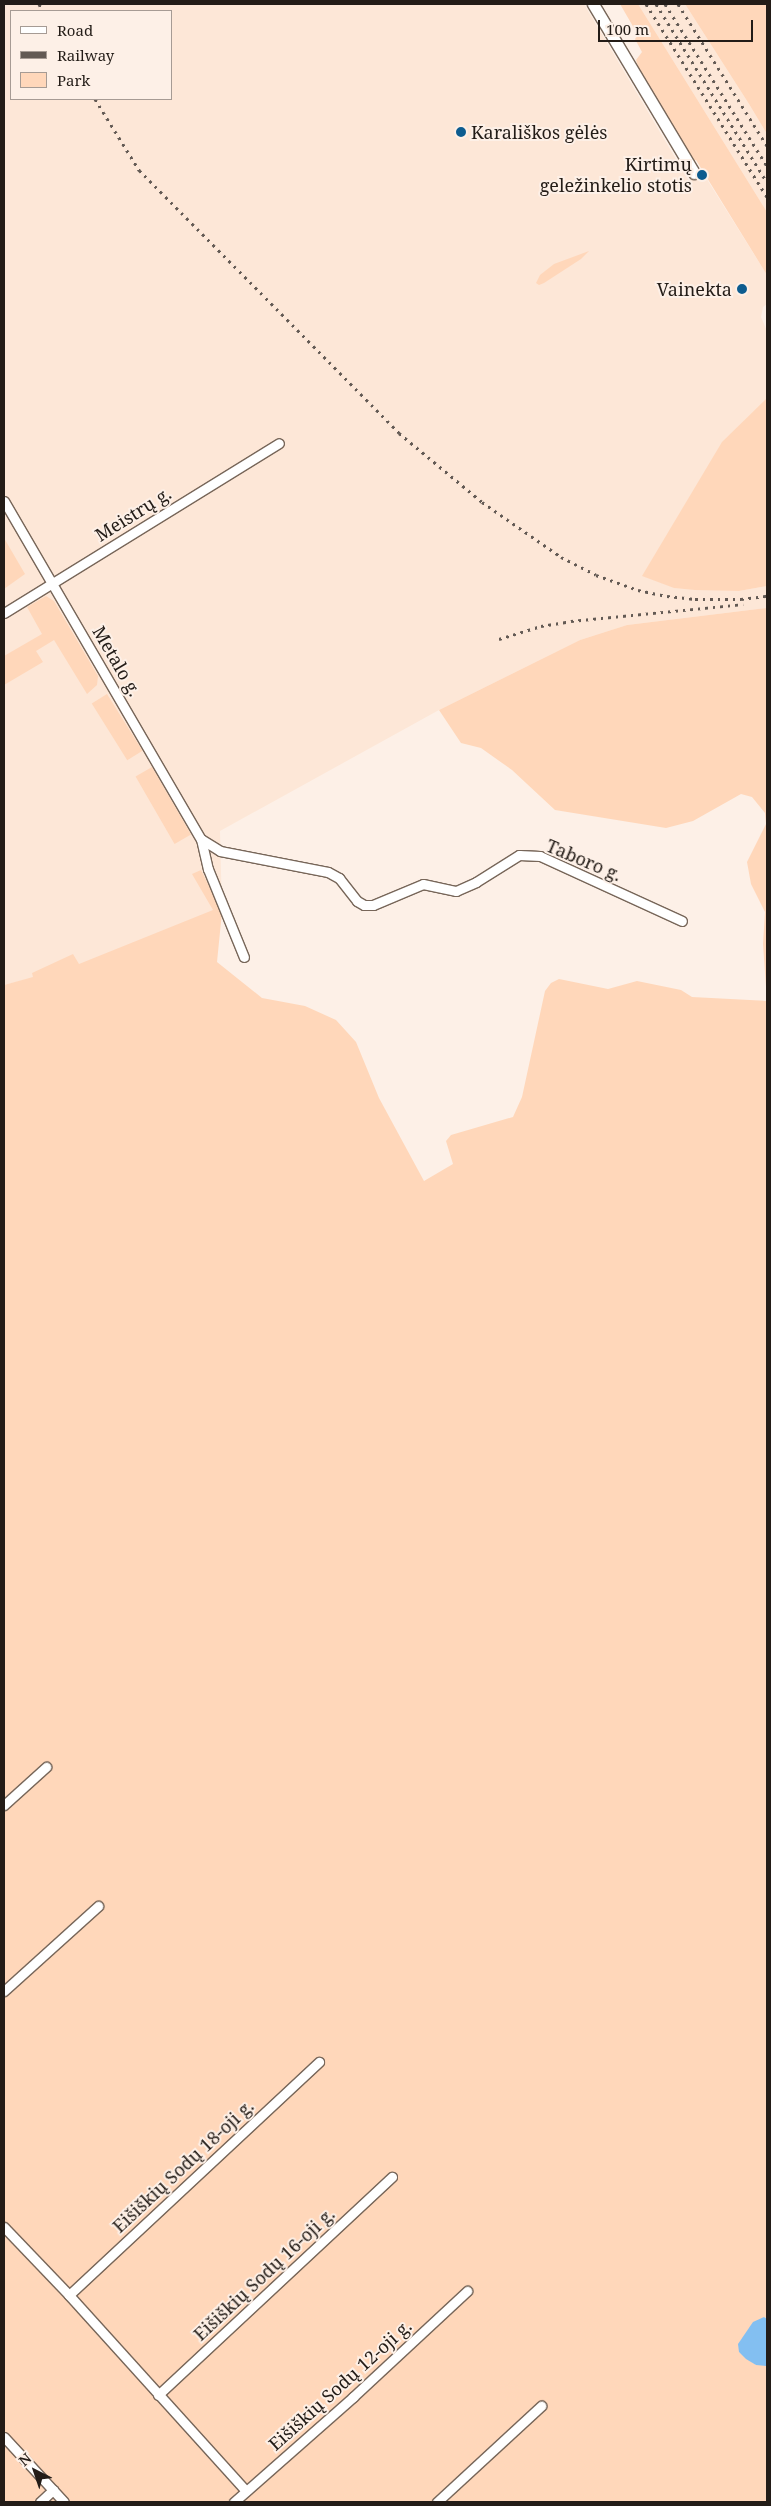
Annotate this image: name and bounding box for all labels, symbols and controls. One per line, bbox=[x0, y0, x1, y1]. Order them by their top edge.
legend bbox=[10, 10, 172, 100]
scale bar bbox=[601, 10, 756, 42]
text: 100 m bbox=[606, 19, 649, 39]
text: Road bbox=[57, 20, 93, 40]
text: Railway bbox=[57, 45, 114, 65]
text: Park bbox=[57, 70, 90, 90]
place label: Karališkos gėlės bbox=[471, 121, 607, 143]
marker: Karališkos gėlės bbox=[455, 126, 467, 138]
place label: Kirtimų geležinkelio stotis bbox=[540, 154, 692, 196]
marker: Kirtimų geležinkelio stotis bbox=[696, 169, 708, 181]
place label: Vainekta bbox=[657, 278, 732, 300]
marker: Vainekta bbox=[736, 283, 748, 295]
street label: Meistrų g. bbox=[91, 482, 175, 546]
street label: Metalo g. bbox=[88, 622, 146, 700]
street label: Taboro g. bbox=[543, 834, 625, 886]
street label: Eišiškių Sodų 18-oji g. bbox=[108, 2095, 258, 2237]
street label: Eišiškių Sodų 16-oji g. bbox=[189, 2203, 339, 2345]
street label: Eišiškių Sodų 12-oji g. bbox=[264, 2315, 416, 2455]
north arrow bbox=[10, 2446, 60, 2496]
text: N bbox=[14, 2449, 35, 2470]

